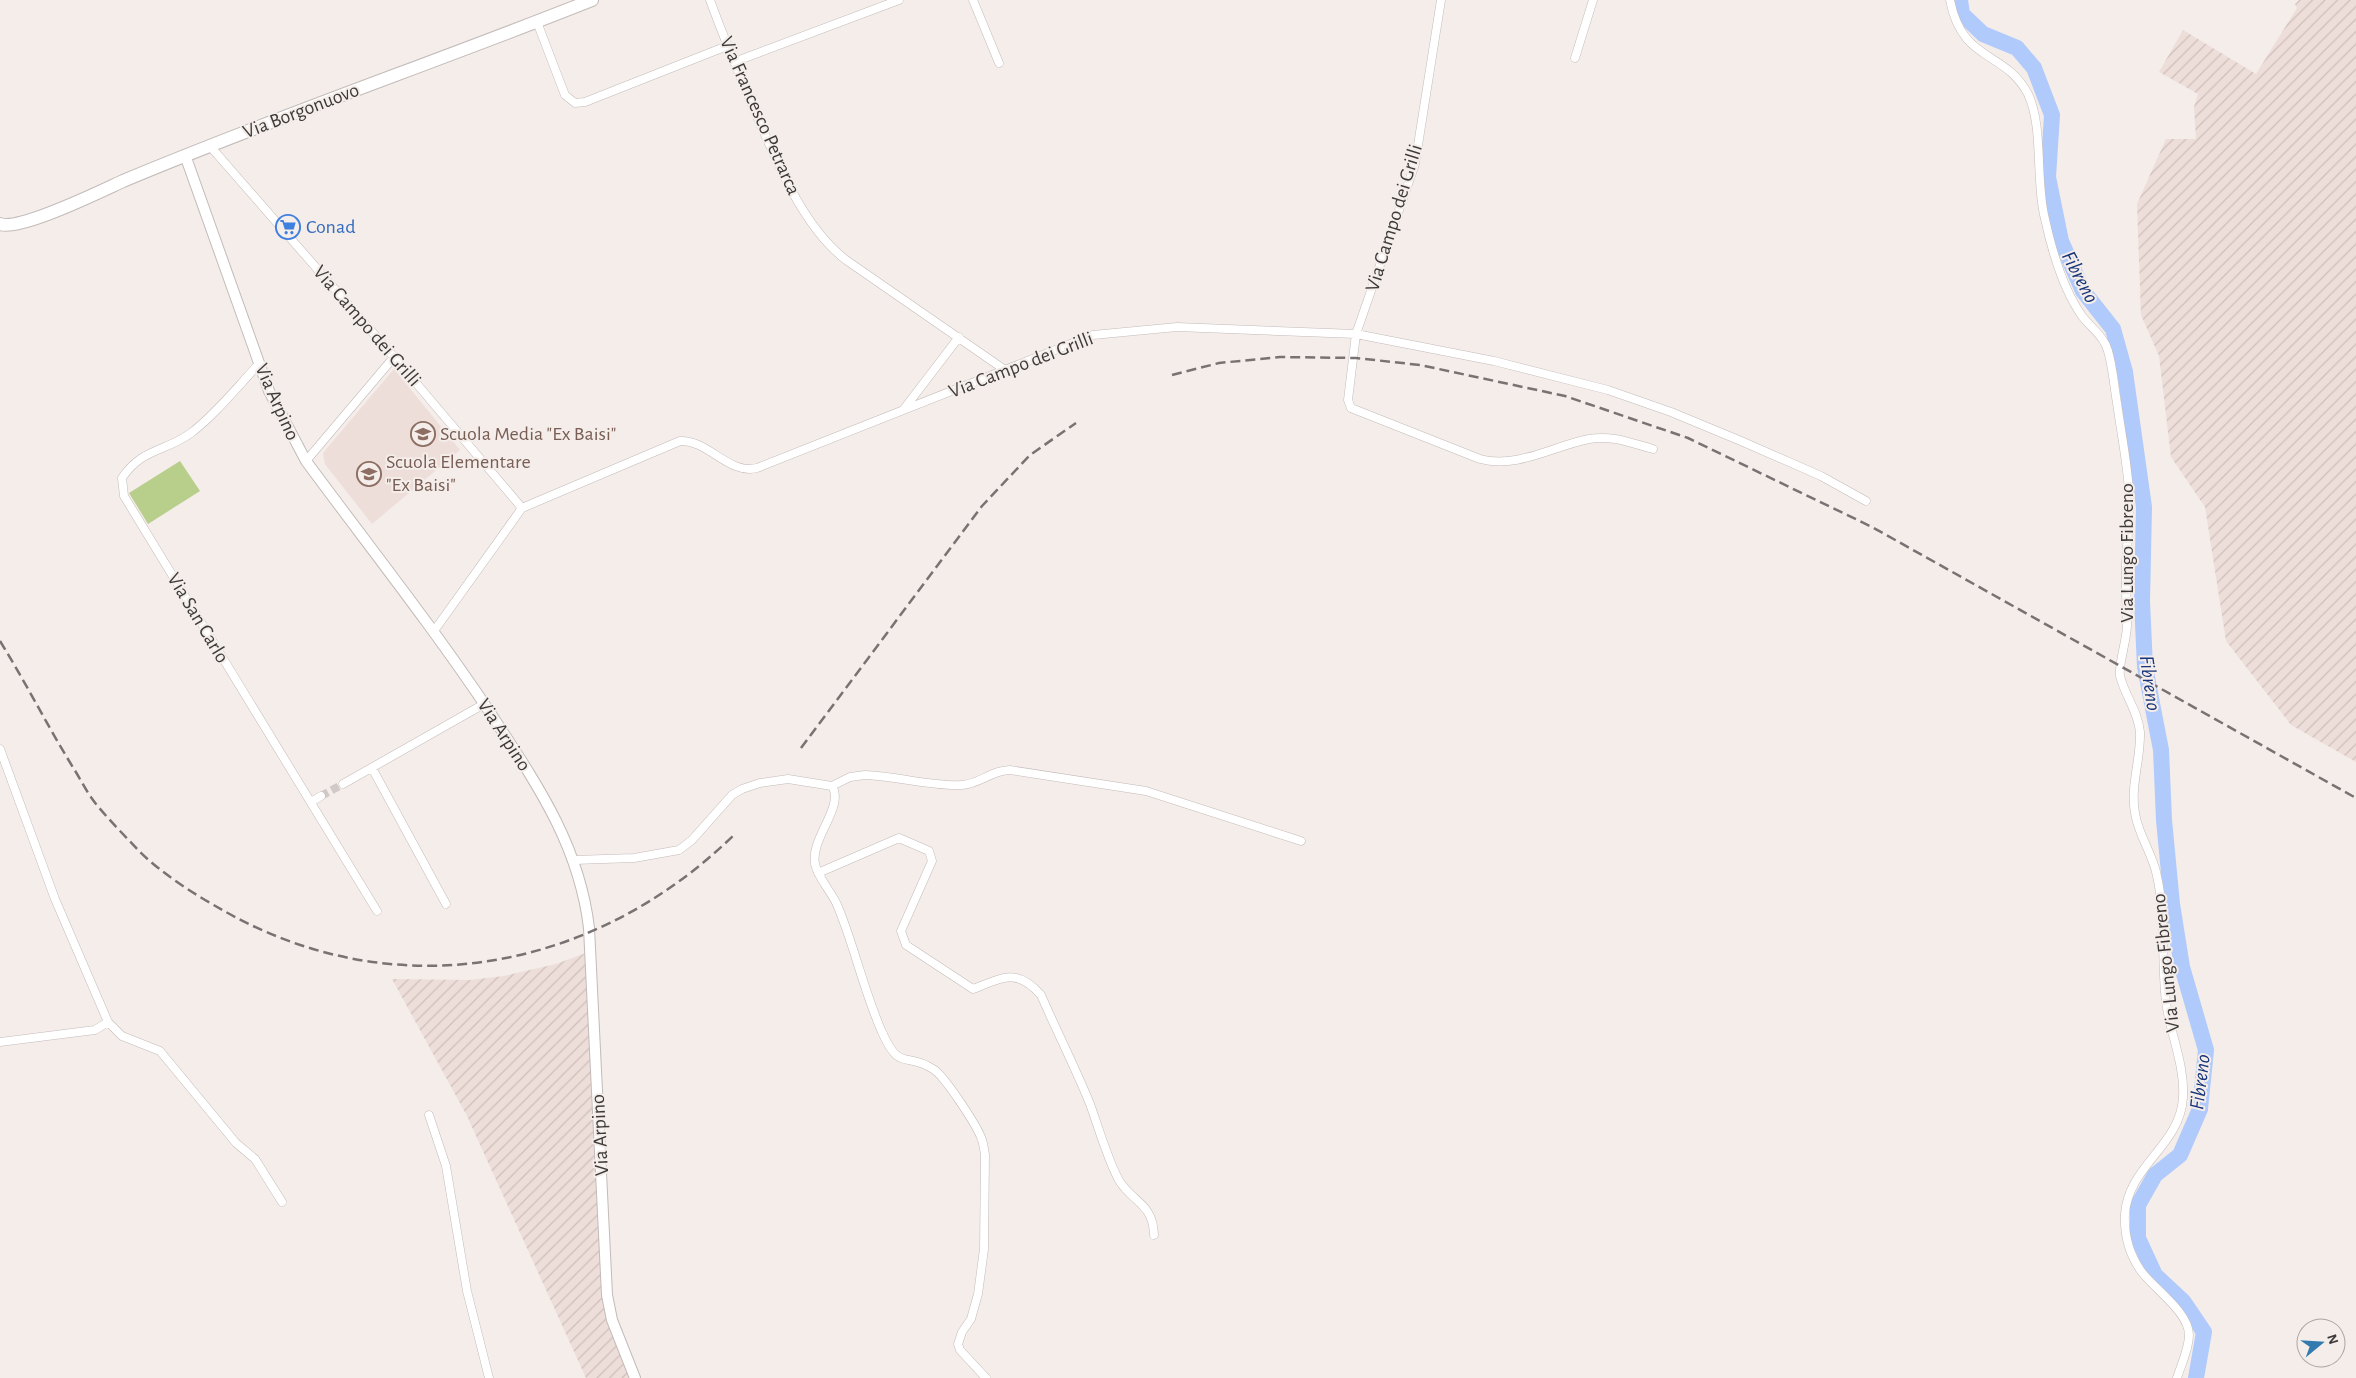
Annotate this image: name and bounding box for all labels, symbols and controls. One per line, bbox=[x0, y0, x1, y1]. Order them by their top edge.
street label: Via Francesco Petrarca bbox=[716, 34, 804, 198]
street label: Via Borgonuovo bbox=[240, 80, 362, 142]
street label: Via Campo dei Grilli bbox=[1362, 142, 1426, 294]
supermarket icon: Conad bbox=[275, 214, 301, 240]
place label: Conad bbox=[306, 217, 356, 237]
water label: Fibreno bbox=[2058, 247, 2102, 307]
street label: Via Campo dei Grilli bbox=[309, 262, 425, 390]
street label: Via Campo dei Grilli bbox=[946, 328, 1096, 402]
street label: Via Arpino bbox=[251, 361, 303, 443]
school or university icon: Scuola Media "Ex Baisi" bbox=[410, 421, 436, 447]
place label: Scuola Media "Ex Baisi" bbox=[440, 424, 616, 444]
place label: Scuola Elementare "Ex Baisi" bbox=[386, 452, 531, 495]
school or university icon: Scuola Elementare "Ex Baisi" bbox=[356, 461, 382, 487]
street label: Via Lungo Fibreno bbox=[2117, 483, 2137, 623]
street label: Via San Carlo bbox=[163, 570, 233, 666]
water label: Fibreno bbox=[2136, 654, 2164, 712]
street label: Via Arpino bbox=[473, 695, 535, 775]
street label: Via Lungo Fibreno bbox=[2149, 893, 2183, 1033]
water label: Fibreno bbox=[2186, 1053, 2214, 1111]
street label: Via Arpino bbox=[588, 1094, 612, 1176]
north arrow bbox=[2296, 1318, 2346, 1368]
text: N bbox=[2324, 1332, 2341, 1346]

